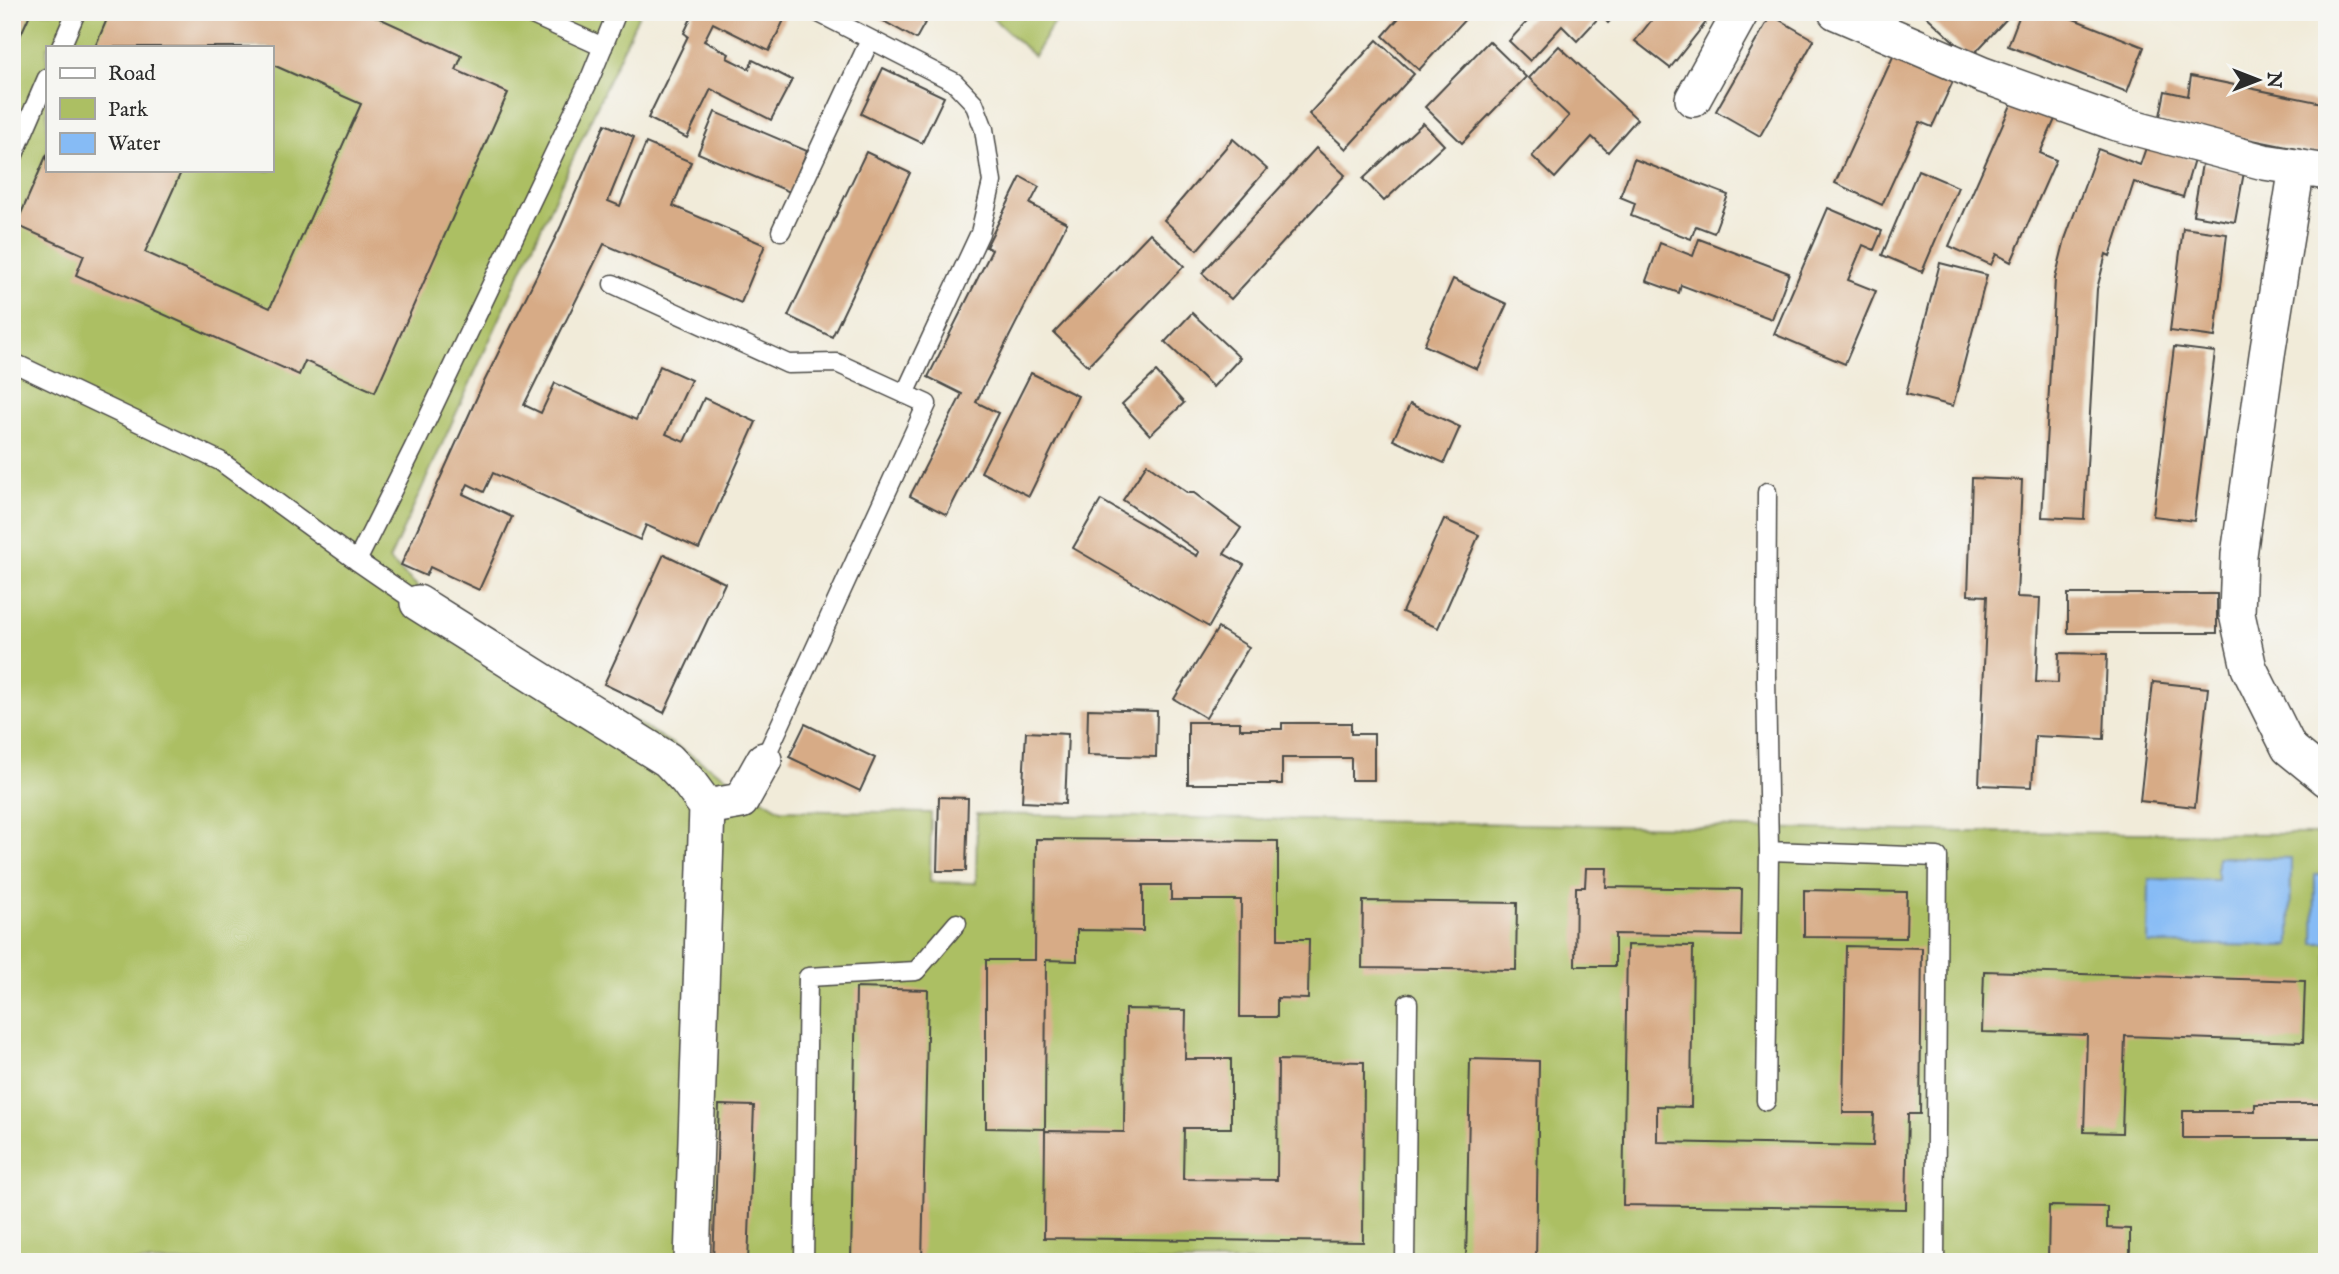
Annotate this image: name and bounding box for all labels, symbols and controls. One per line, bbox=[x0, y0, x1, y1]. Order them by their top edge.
legend bbox=[46, 46, 273, 172]
north arrow bbox=[2224, 46, 2294, 116]
text: Road bbox=[108, 61, 156, 88]
text: N bbox=[2261, 71, 2285, 89]
text: Park bbox=[108, 97, 149, 124]
text: Water bbox=[108, 131, 161, 158]

